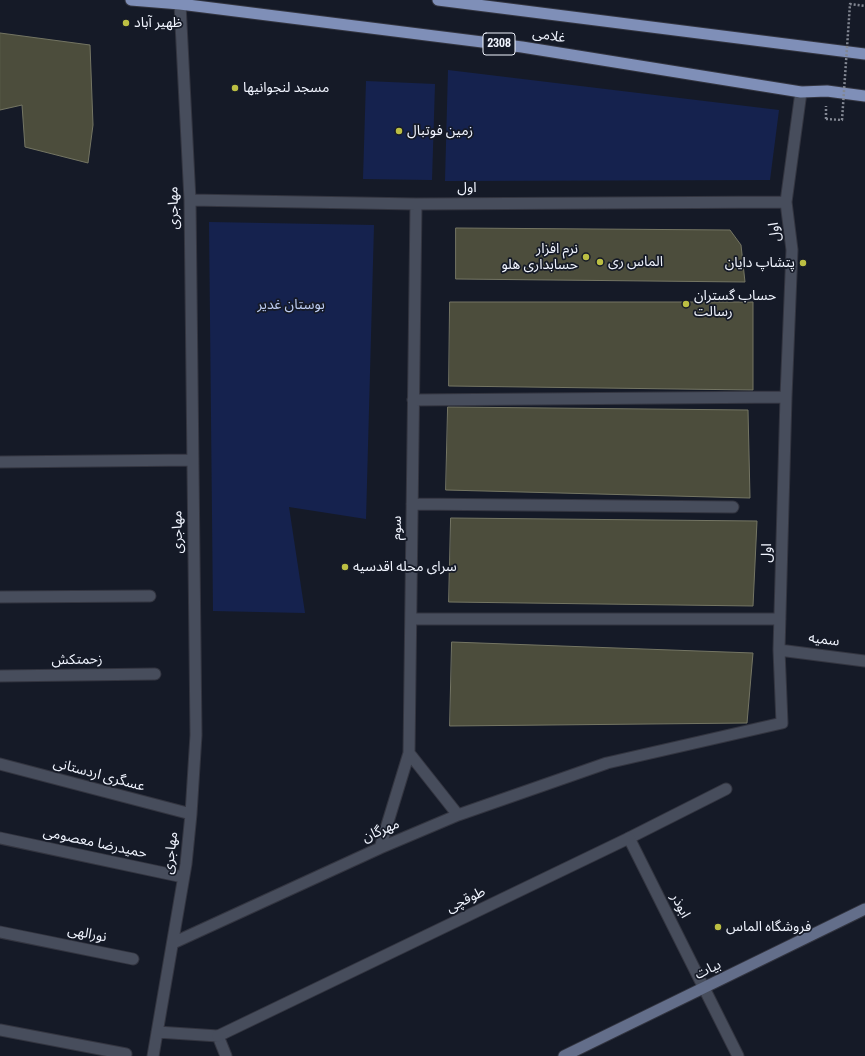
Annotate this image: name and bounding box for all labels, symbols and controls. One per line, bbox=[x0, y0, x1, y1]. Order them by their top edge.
place label: ظهیر آباد bbox=[134, 15, 182, 31]
marker: ظهیر آباد bbox=[121, 18, 131, 28]
street label: غلامی bbox=[531, 25, 567, 47]
road number: 2308 bbox=[483, 33, 515, 55]
place label: مسجد لنجوانیها bbox=[243, 80, 329, 96]
marker: مسجد لنجوانیها bbox=[230, 83, 240, 93]
place label: زمین فوتبال bbox=[407, 123, 473, 139]
marker: زمین فوتبال bbox=[394, 126, 404, 136]
street label: اول bbox=[457, 180, 477, 196]
street label: مهاجری bbox=[165, 186, 183, 230]
street label: اول bbox=[765, 221, 785, 243]
place label: نرم افزار حسابداری هلو bbox=[501, 241, 578, 274]
marker: نرم افزار حسابداری هلو bbox=[581, 252, 591, 262]
place label: الماس ری bbox=[608, 254, 663, 270]
place label: پتشاپ دایان bbox=[725, 255, 795, 271]
marker: الماس ری bbox=[595, 257, 605, 267]
marker: پتشاپ دایان bbox=[798, 258, 808, 268]
place label: حساب گستران رسالت bbox=[694, 288, 776, 320]
park label: بوستان غدیر bbox=[257, 297, 325, 313]
marker: حساب گستران رسالت bbox=[681, 299, 691, 309]
street label: مهاجری bbox=[169, 510, 187, 554]
street label: سوم bbox=[388, 516, 406, 540]
street label: اول bbox=[758, 543, 776, 563]
place label: سرای محله اقدسیه bbox=[353, 559, 457, 575]
marker: سرای محله اقدسیه bbox=[340, 562, 350, 572]
street label: سمیه bbox=[808, 630, 840, 650]
street label: زحمتکش bbox=[51, 651, 103, 669]
street label: عسگری اردستانی bbox=[51, 755, 147, 795]
street label: مهرگان bbox=[360, 816, 402, 846]
street label: حمیدرضا معصومی bbox=[41, 824, 149, 862]
street label: مهاجری bbox=[160, 831, 182, 875]
street label: طوقچی bbox=[444, 883, 488, 917]
street label: ابوذر bbox=[667, 891, 693, 921]
place label: فروشگاه الماس bbox=[726, 919, 811, 935]
street label: نورالهی bbox=[66, 922, 108, 946]
marker: فروشگاه الماس bbox=[713, 922, 723, 932]
street label: بیات bbox=[692, 957, 724, 983]

